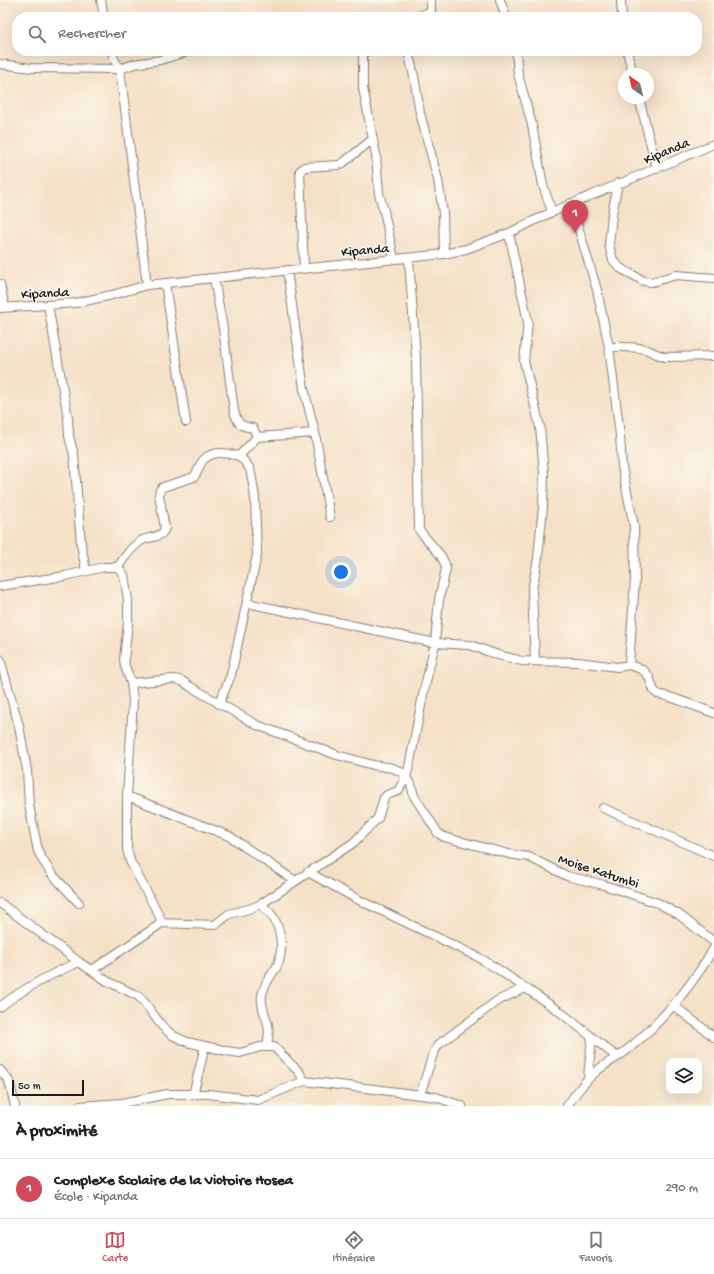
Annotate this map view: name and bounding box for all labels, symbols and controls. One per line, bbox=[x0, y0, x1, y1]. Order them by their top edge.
search box bbox=[12, 12, 702, 56]
icon: search bbox=[26, 23, 48, 45]
text: Rechercher bbox=[58, 25, 126, 43]
north arrow bbox=[618, 68, 654, 104]
street label: Kipanda bbox=[642, 135, 694, 170]
pin: 1 bbox=[562, 200, 588, 233]
street label: Kipanda bbox=[341, 241, 391, 262]
street label: Kipanda bbox=[21, 285, 71, 304]
your location bbox=[331, 562, 351, 582]
street label: Moise Katumbi bbox=[556, 851, 641, 893]
map controls bbox=[666, 1058, 702, 1094]
button: layers bbox=[666, 1058, 702, 1094]
scale bar bbox=[12, 1078, 84, 1097]
text: 50 m bbox=[18, 1081, 40, 1093]
text: À proximité bbox=[16, 1122, 97, 1142]
text: Complexe Scolaire de la Victoire Hosea bbox=[54, 1172, 293, 1190]
text: 1 bbox=[26, 1181, 32, 1196]
text: 290 m bbox=[665, 1181, 698, 1196]
text: École · Kipanda bbox=[54, 1190, 138, 1205]
tab: Carte bbox=[102, 1229, 128, 1265]
tab: Itinéraire bbox=[333, 1229, 375, 1265]
tab: Favoris bbox=[579, 1229, 612, 1265]

